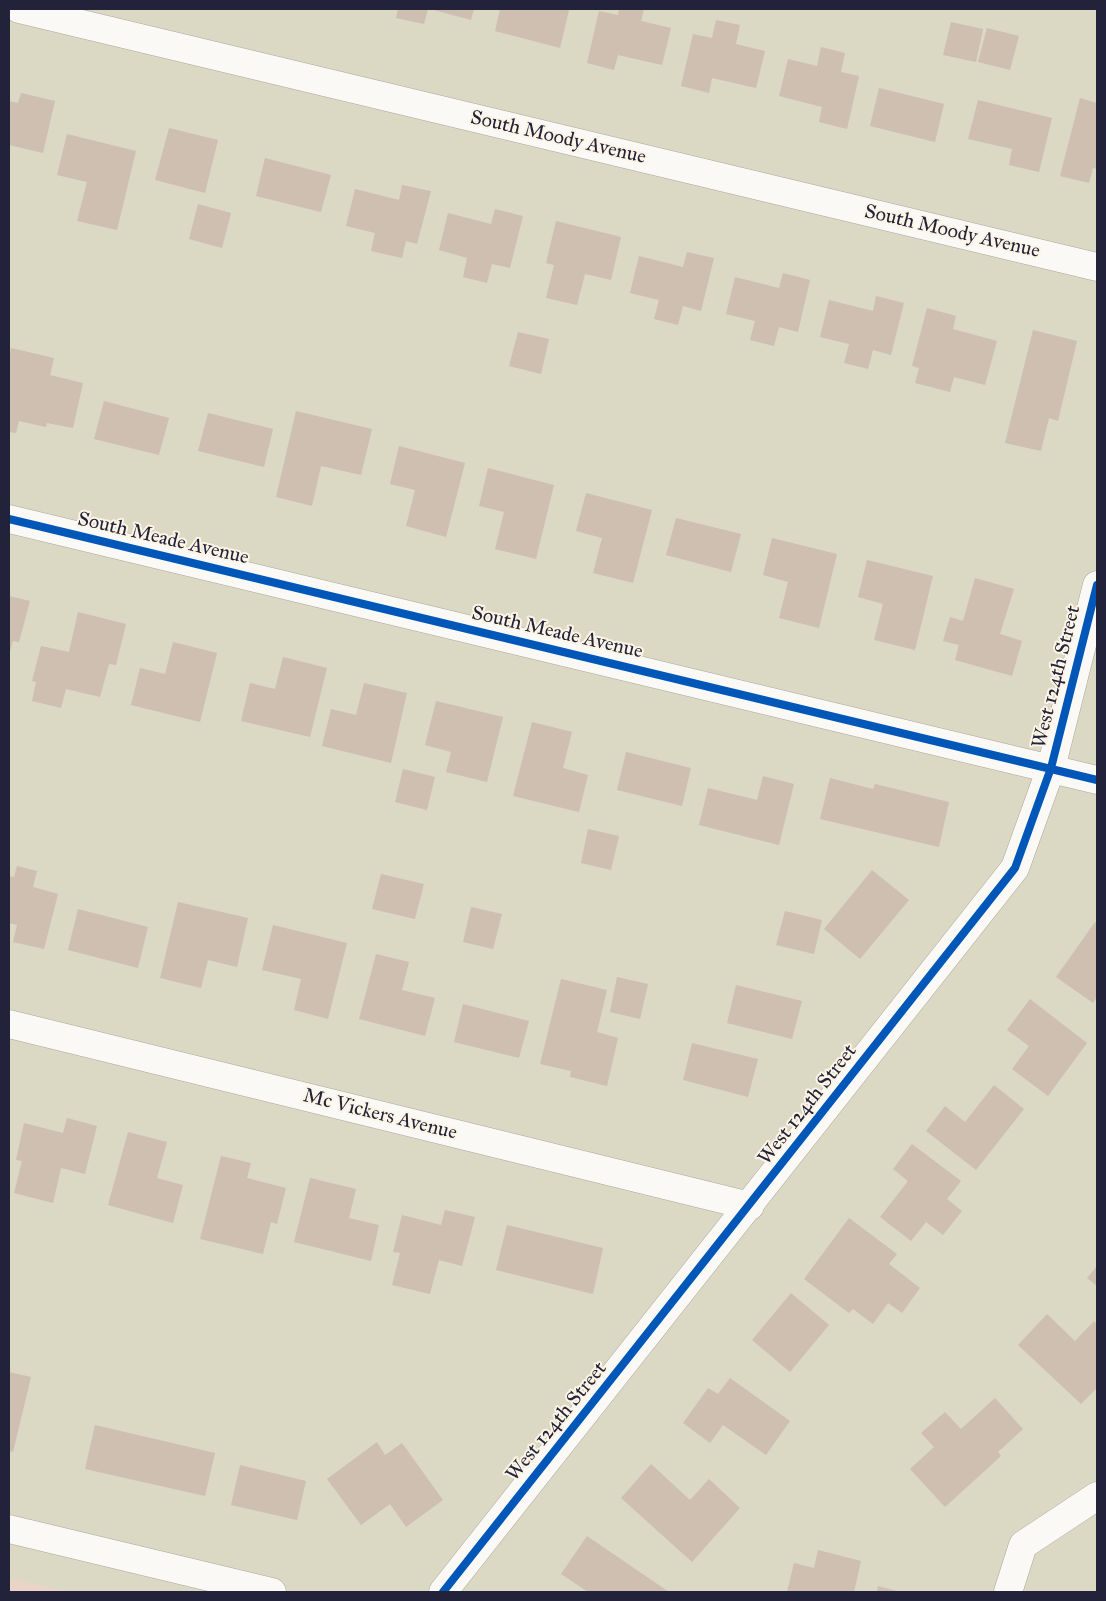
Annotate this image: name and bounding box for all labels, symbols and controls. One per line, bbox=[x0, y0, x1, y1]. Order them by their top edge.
street label: South Moody Avenue bbox=[468, 106, 648, 170]
street label: South Moody Avenue bbox=[862, 200, 1042, 264]
street label: South Meade Avenue bbox=[75, 508, 251, 570]
street label: South Meade Avenue bbox=[469, 602, 645, 664]
street label: West 124th Street bbox=[1028, 603, 1086, 751]
street label: West 124th Street bbox=[754, 1040, 862, 1170]
street label: Mc Vickers Avenue bbox=[301, 1084, 459, 1146]
street label: West 124th Street bbox=[502, 1358, 612, 1486]

